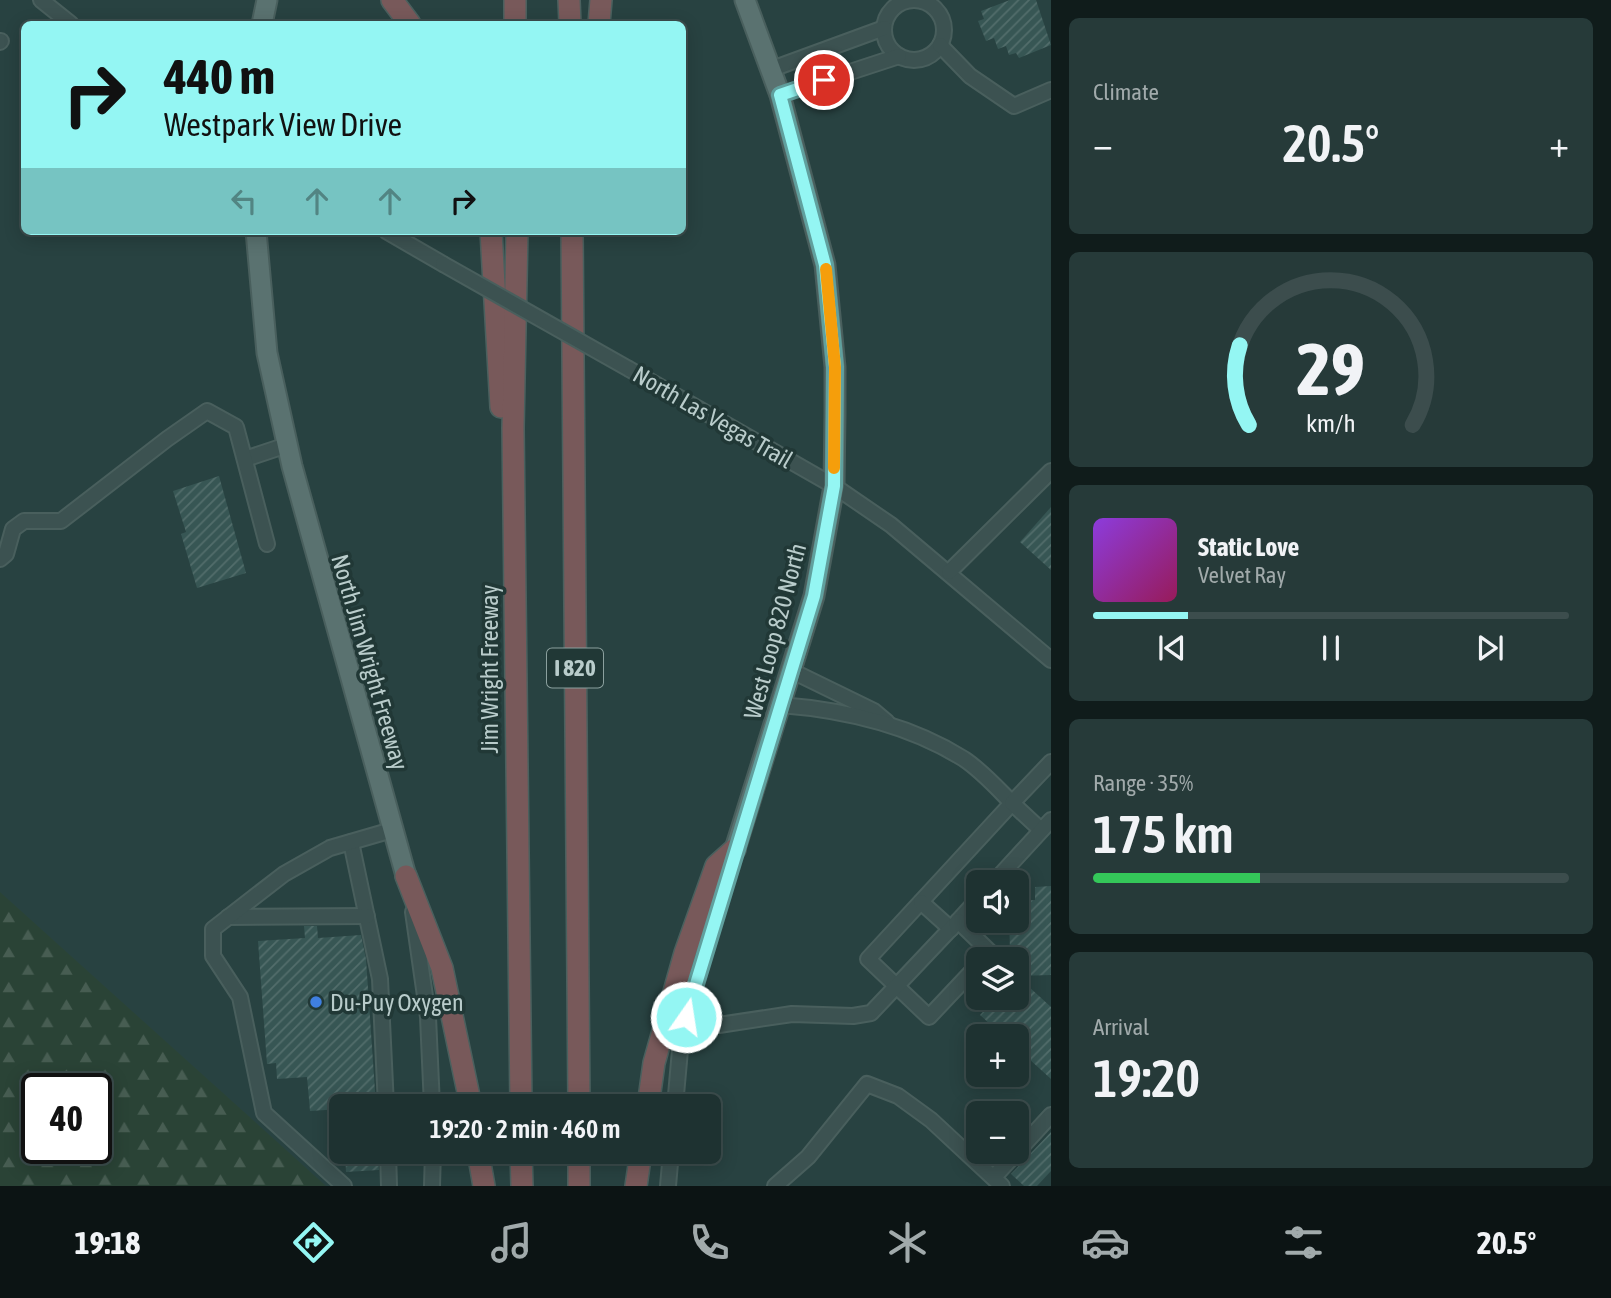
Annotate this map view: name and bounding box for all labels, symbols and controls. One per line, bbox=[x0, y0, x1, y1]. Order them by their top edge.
text: 440 m bbox=[164, 48, 275, 104]
icon: right bbox=[49, 49, 140, 140]
pin bbox=[794, 50, 854, 110]
icon: arrive bbox=[805, 61, 843, 99]
text: Climate bbox=[1093, 79, 1159, 105]
text: Westpark View Drive bbox=[164, 106, 402, 143]
text: 20.5° bbox=[1283, 113, 1379, 173]
text: − bbox=[1093, 122, 1113, 165]
text: + bbox=[1549, 122, 1569, 165]
icon: left bbox=[225, 182, 263, 220]
icon: ahead bbox=[298, 182, 336, 220]
icon: ahead bbox=[371, 182, 409, 220]
icon: right bbox=[444, 182, 482, 220]
text: 29 bbox=[1297, 328, 1365, 411]
street label: North Las Vegas Trail bbox=[628, 360, 798, 474]
text: km/h bbox=[1306, 409, 1356, 437]
text: Static Love bbox=[1198, 532, 1299, 562]
street label: West Loop 820 North bbox=[739, 540, 811, 722]
street label: North Jim Wright Freeway bbox=[326, 551, 414, 773]
text: Velvet Ray bbox=[1198, 562, 1286, 588]
street label: Jim Wright Freeway bbox=[476, 585, 503, 753]
icon: previous bbox=[1153, 629, 1191, 667]
icon: pause bbox=[1312, 629, 1350, 667]
icon: next bbox=[1471, 629, 1509, 667]
road number: I 820 bbox=[547, 648, 603, 688]
text: Range · 35% bbox=[1093, 770, 1193, 796]
text: 175 km bbox=[1093, 804, 1234, 864]
map controls bbox=[966, 870, 1029, 1164]
button: sound bbox=[966, 870, 1029, 933]
button: layers bbox=[966, 947, 1029, 1010]
position arrow bbox=[649, 980, 723, 1054]
place label: Du-Puy Oxygen bbox=[330, 989, 464, 1016]
marker: Du-Puy Oxygen bbox=[308, 994, 324, 1010]
text: Arrival bbox=[1093, 1014, 1149, 1040]
button: + bbox=[966, 1024, 1029, 1087]
text: 19:20 bbox=[1093, 1048, 1200, 1108]
speed limit sign: 40 bbox=[21, 1073, 112, 1164]
button: − bbox=[966, 1101, 1029, 1164]
text: 19:20 · 2 min · 460 m bbox=[430, 1114, 620, 1144]
icon: directions bbox=[289, 1218, 338, 1267]
icon: music bbox=[487, 1218, 536, 1267]
icon: phone bbox=[685, 1218, 734, 1267]
icon: climate bbox=[883, 1218, 932, 1267]
icon: car bbox=[1081, 1218, 1130, 1267]
icon: filters bbox=[1279, 1218, 1328, 1267]
text: 19:18 bbox=[74, 1224, 140, 1261]
text: 20.5° bbox=[1477, 1224, 1536, 1261]

